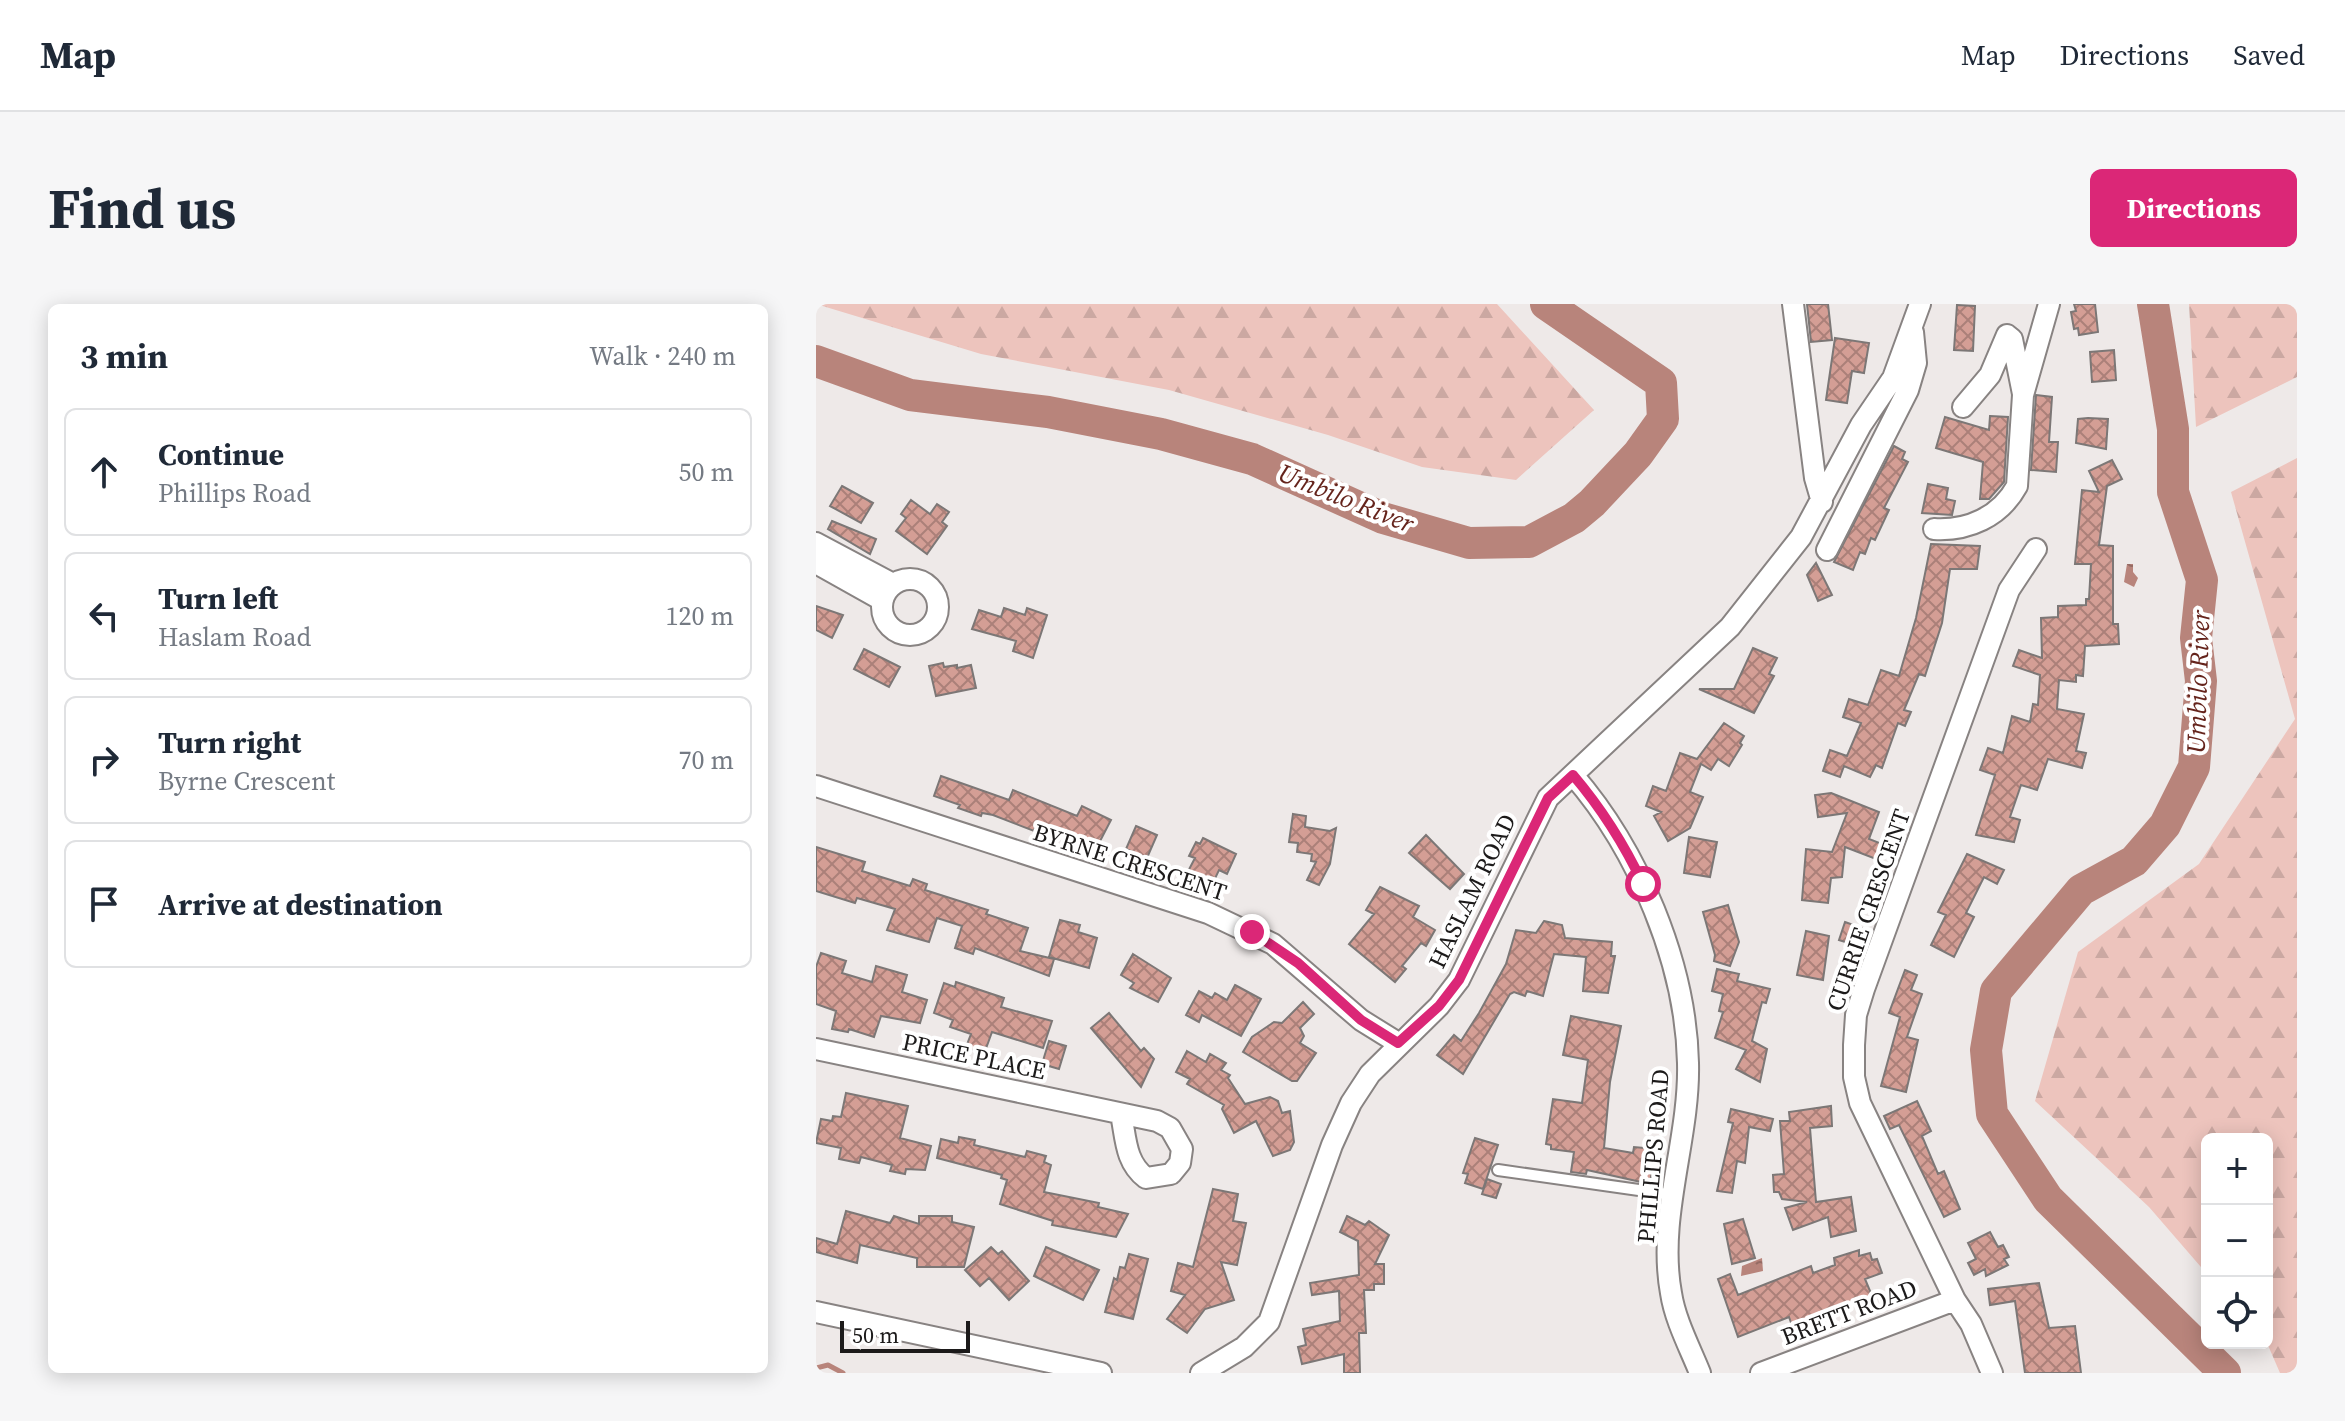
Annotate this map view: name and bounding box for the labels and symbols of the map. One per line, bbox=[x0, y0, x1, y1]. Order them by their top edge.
water label: Umbilo River bbox=[1273, 454, 1420, 542]
water label: Umbilo River bbox=[2178, 609, 2219, 754]
street label: CURRIE CRESCENT bbox=[1818, 804, 1918, 1015]
street label: HASLAM ROAD bbox=[1420, 808, 1524, 974]
street label: BYRNE CRESCENT bbox=[1029, 815, 1231, 909]
route start bbox=[1625, 866, 1661, 902]
route end bbox=[1234, 914, 1270, 950]
street label: PRICE PLACE bbox=[899, 1025, 1049, 1087]
street label: PHILLIPS ROAD bbox=[1629, 1068, 1677, 1244]
street label: BRETT ROAD bbox=[1776, 1271, 1922, 1353]
scale bar bbox=[840, 1317, 970, 1353]

